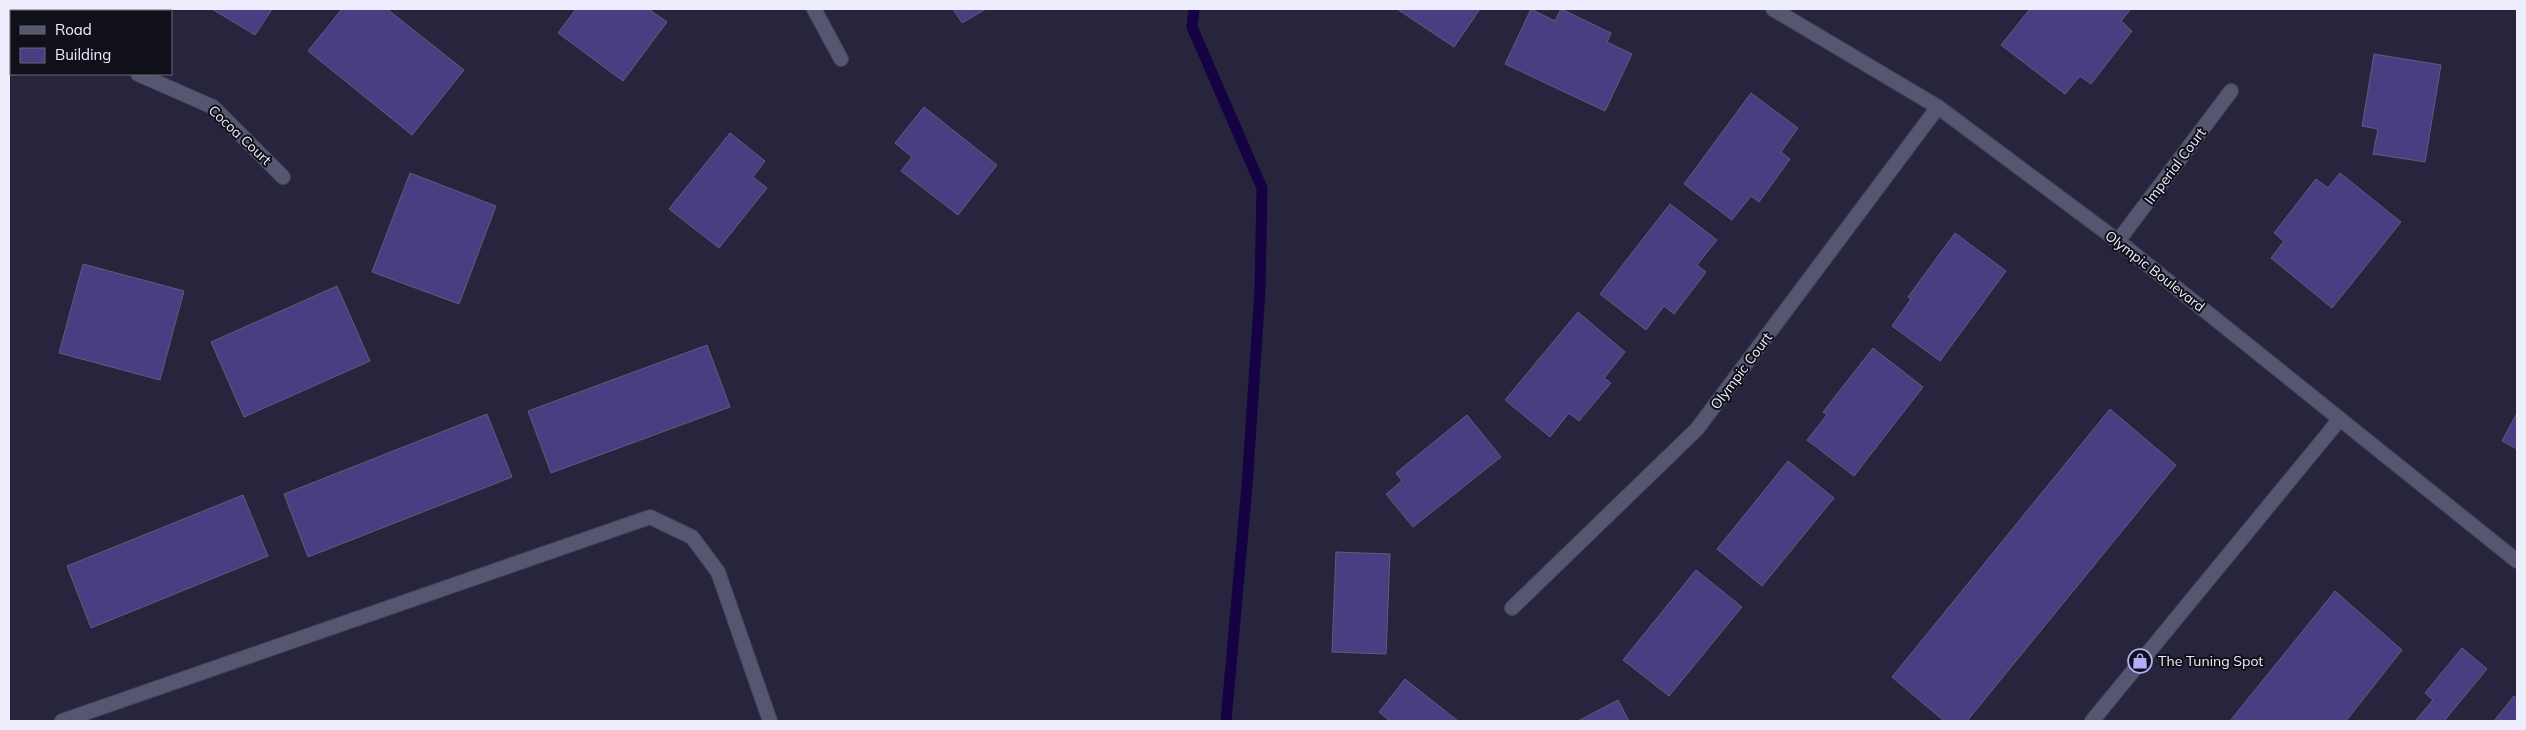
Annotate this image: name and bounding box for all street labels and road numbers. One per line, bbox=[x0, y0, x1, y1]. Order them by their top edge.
street label: Cocoa Court bbox=[205, 101, 275, 169]
street label: Imperial Court bbox=[2140, 124, 2210, 208]
street label: Olympic Boulevard bbox=[2102, 226, 2208, 316]
street label: Olympic Court bbox=[1706, 329, 1776, 413]

